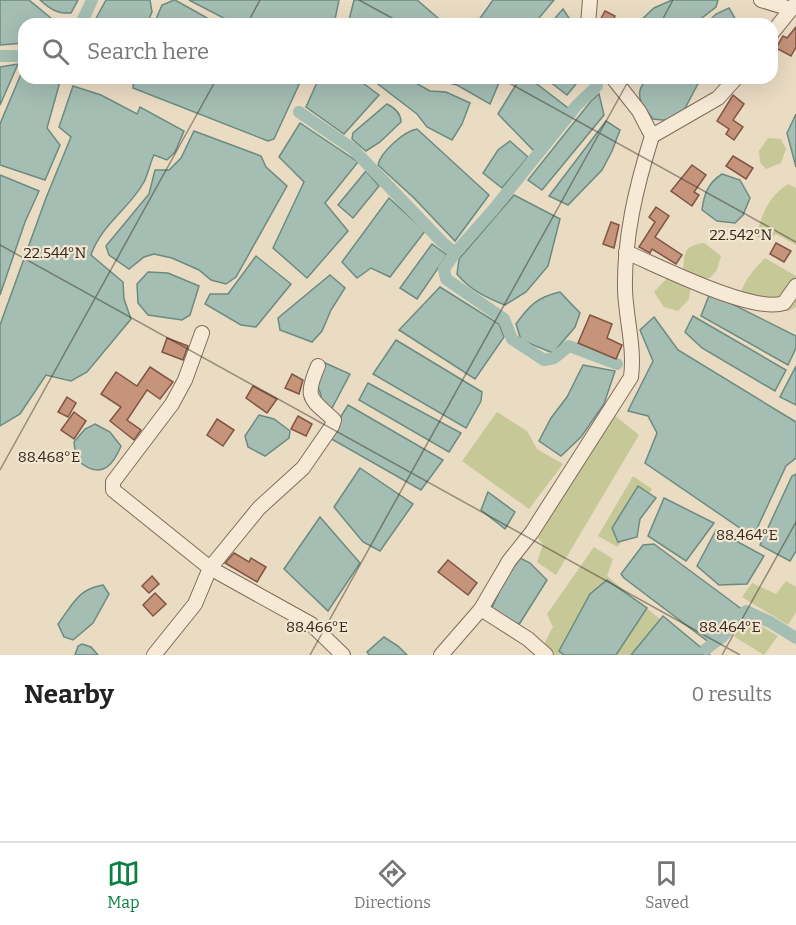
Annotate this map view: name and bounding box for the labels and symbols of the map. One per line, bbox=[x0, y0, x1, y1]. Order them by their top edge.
text: 22.542°N bbox=[710, 226, 773, 244]
text: 22.544°N bbox=[24, 244, 87, 262]
text: 88.468°E bbox=[18, 448, 80, 466]
text: 88.464°E bbox=[716, 526, 778, 544]
text: 88.466°E bbox=[286, 618, 348, 636]
text: 88.464°E bbox=[699, 618, 761, 636]

